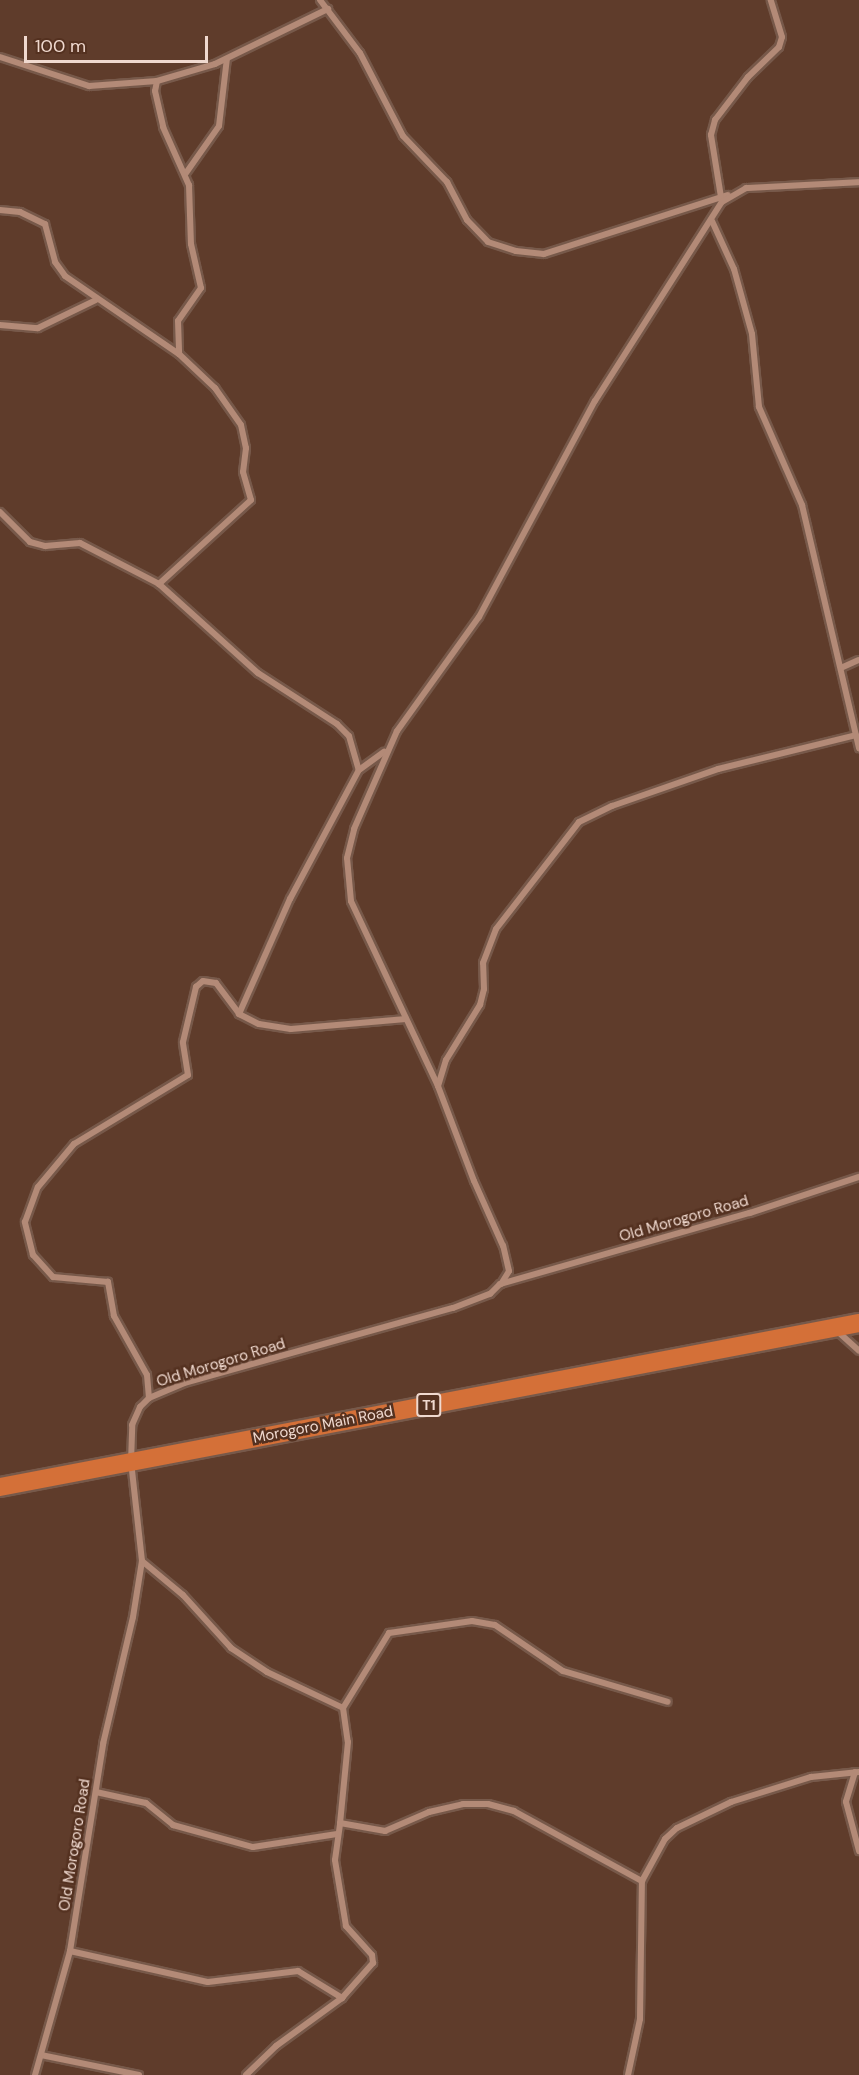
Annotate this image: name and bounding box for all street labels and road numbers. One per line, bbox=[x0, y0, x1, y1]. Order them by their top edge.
street label: Old Morogoro Road bbox=[617, 1192, 751, 1246]
street label: Old Morogoro Road bbox=[154, 1335, 288, 1391]
road number: T1 bbox=[416, 1394, 442, 1416]
street label: Morogoro Main Road bbox=[251, 1403, 395, 1447]
street label: Old Morogoro Road bbox=[56, 1778, 94, 1912]

